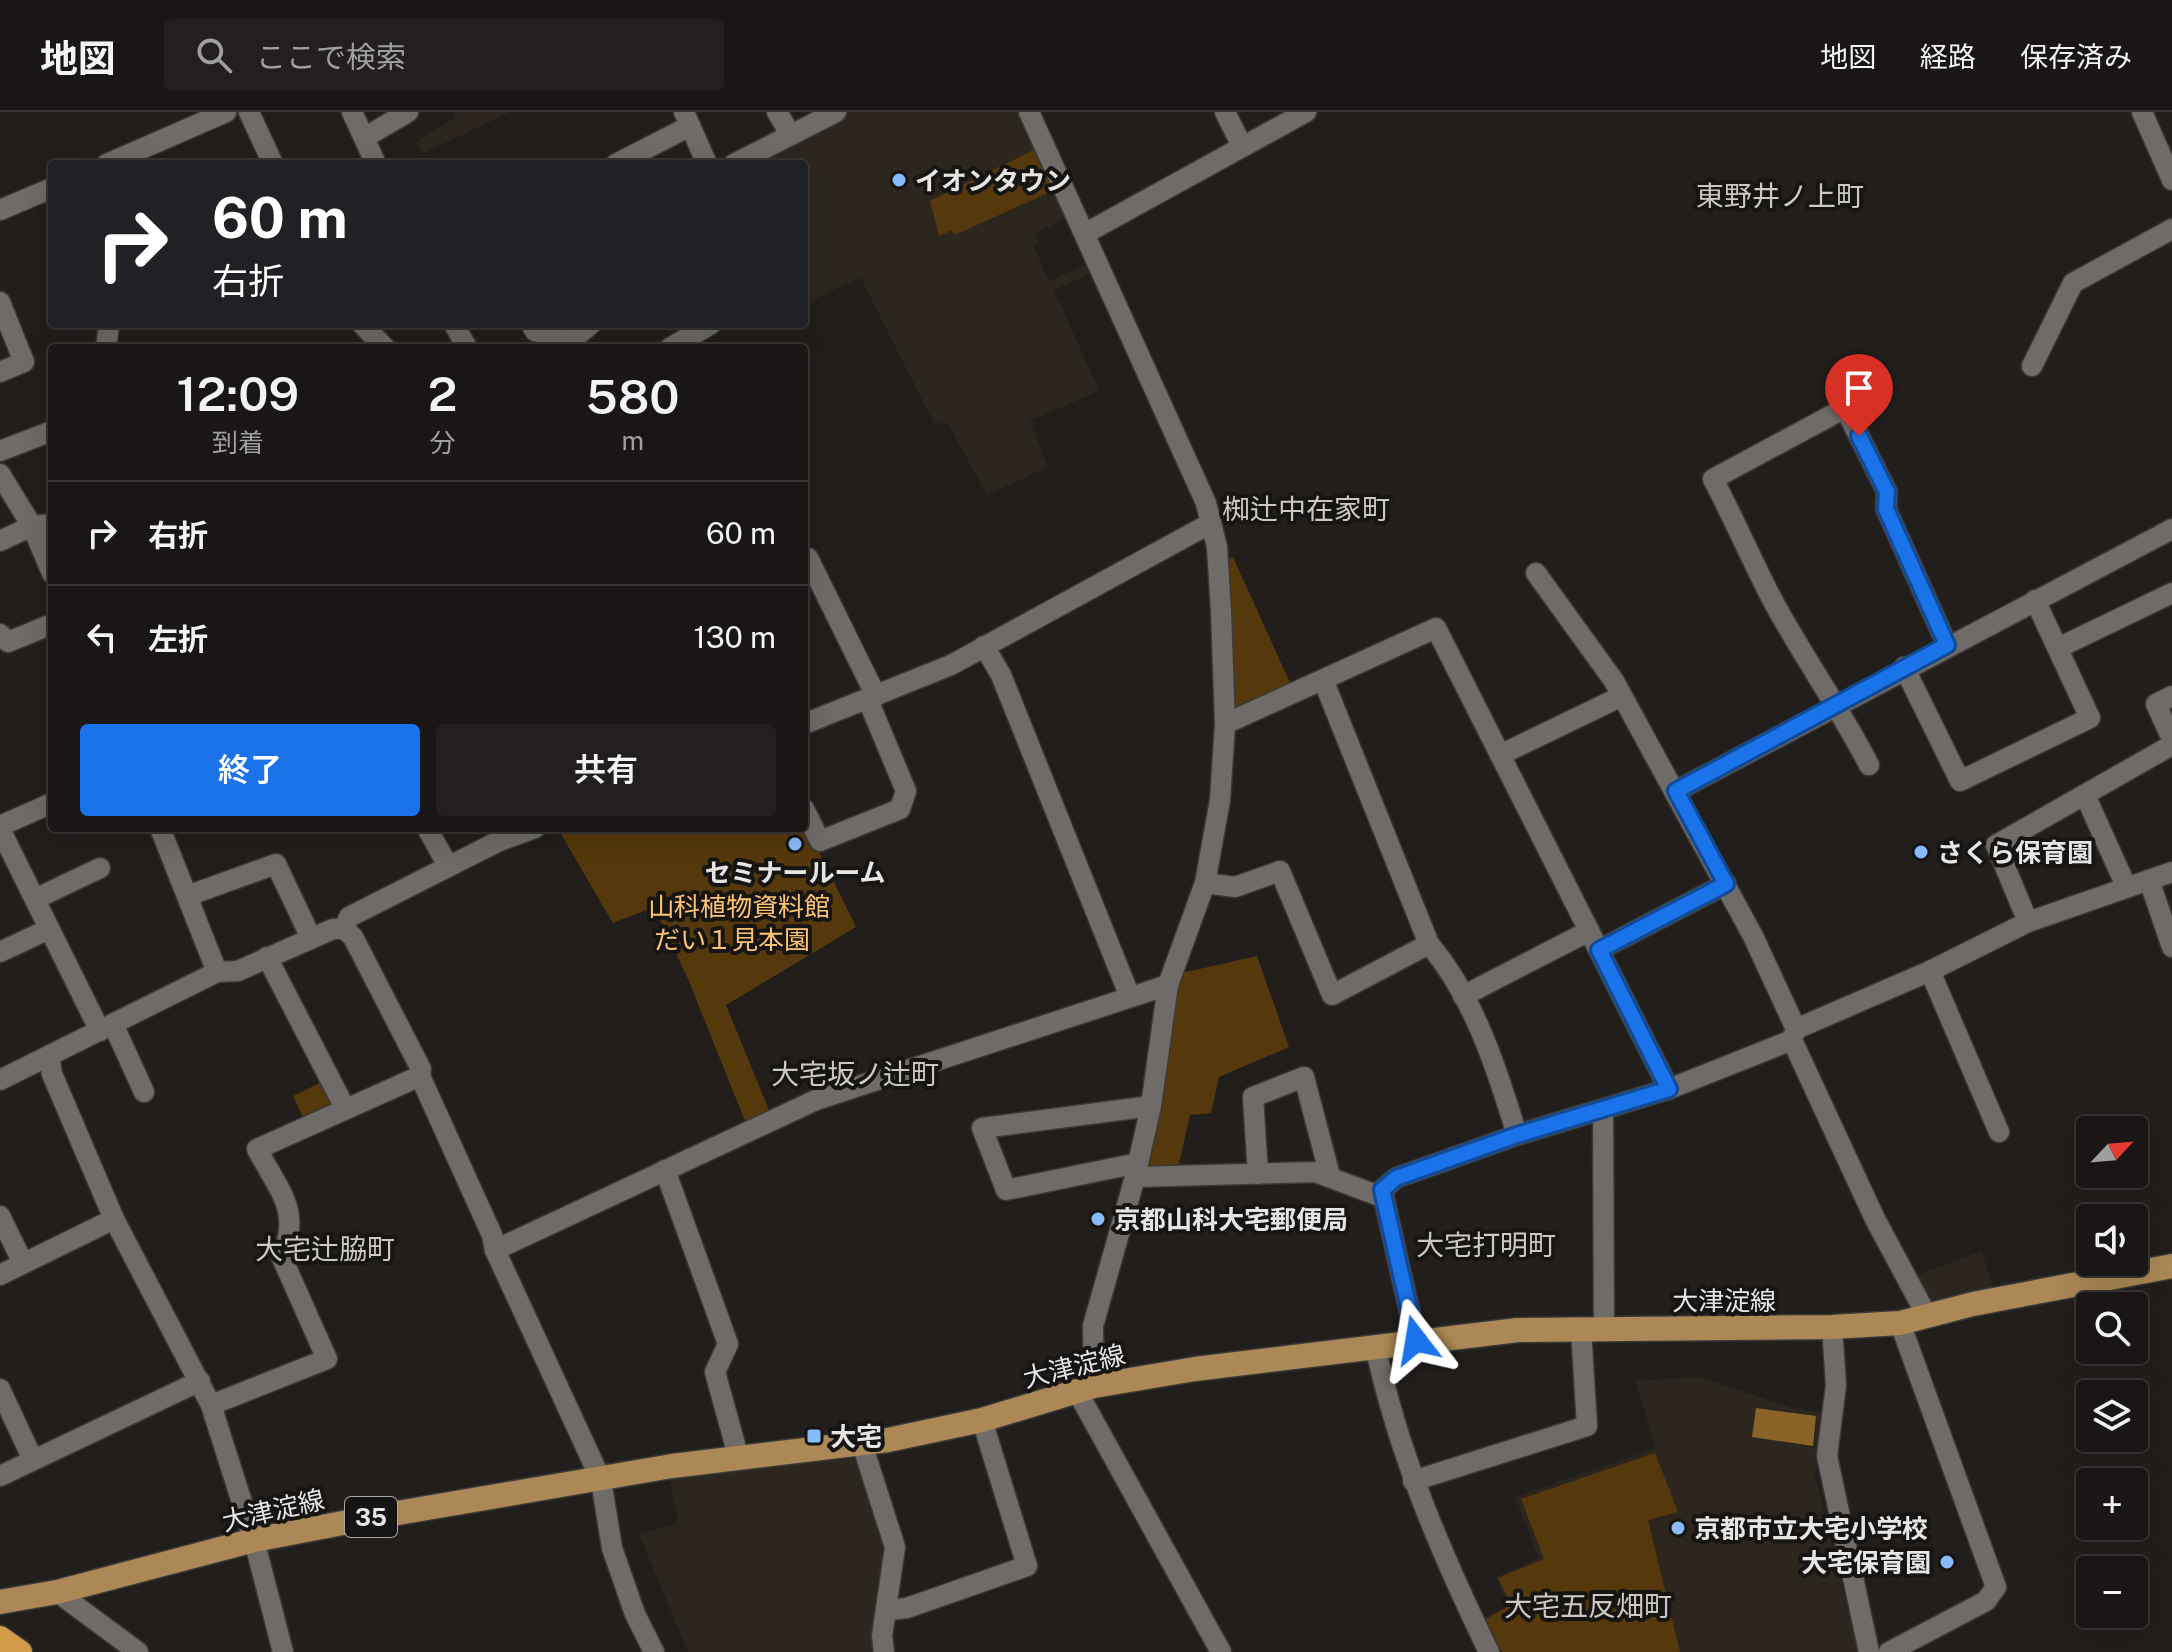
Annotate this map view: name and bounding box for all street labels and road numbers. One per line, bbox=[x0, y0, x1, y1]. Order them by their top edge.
street label: 大津淀線 bbox=[1672, 1285, 1776, 1316]
street label: 大津淀線 bbox=[1020, 1338, 1128, 1394]
street label: 大津淀線 bbox=[219, 1483, 327, 1537]
road number: 35 bbox=[345, 1497, 397, 1537]

